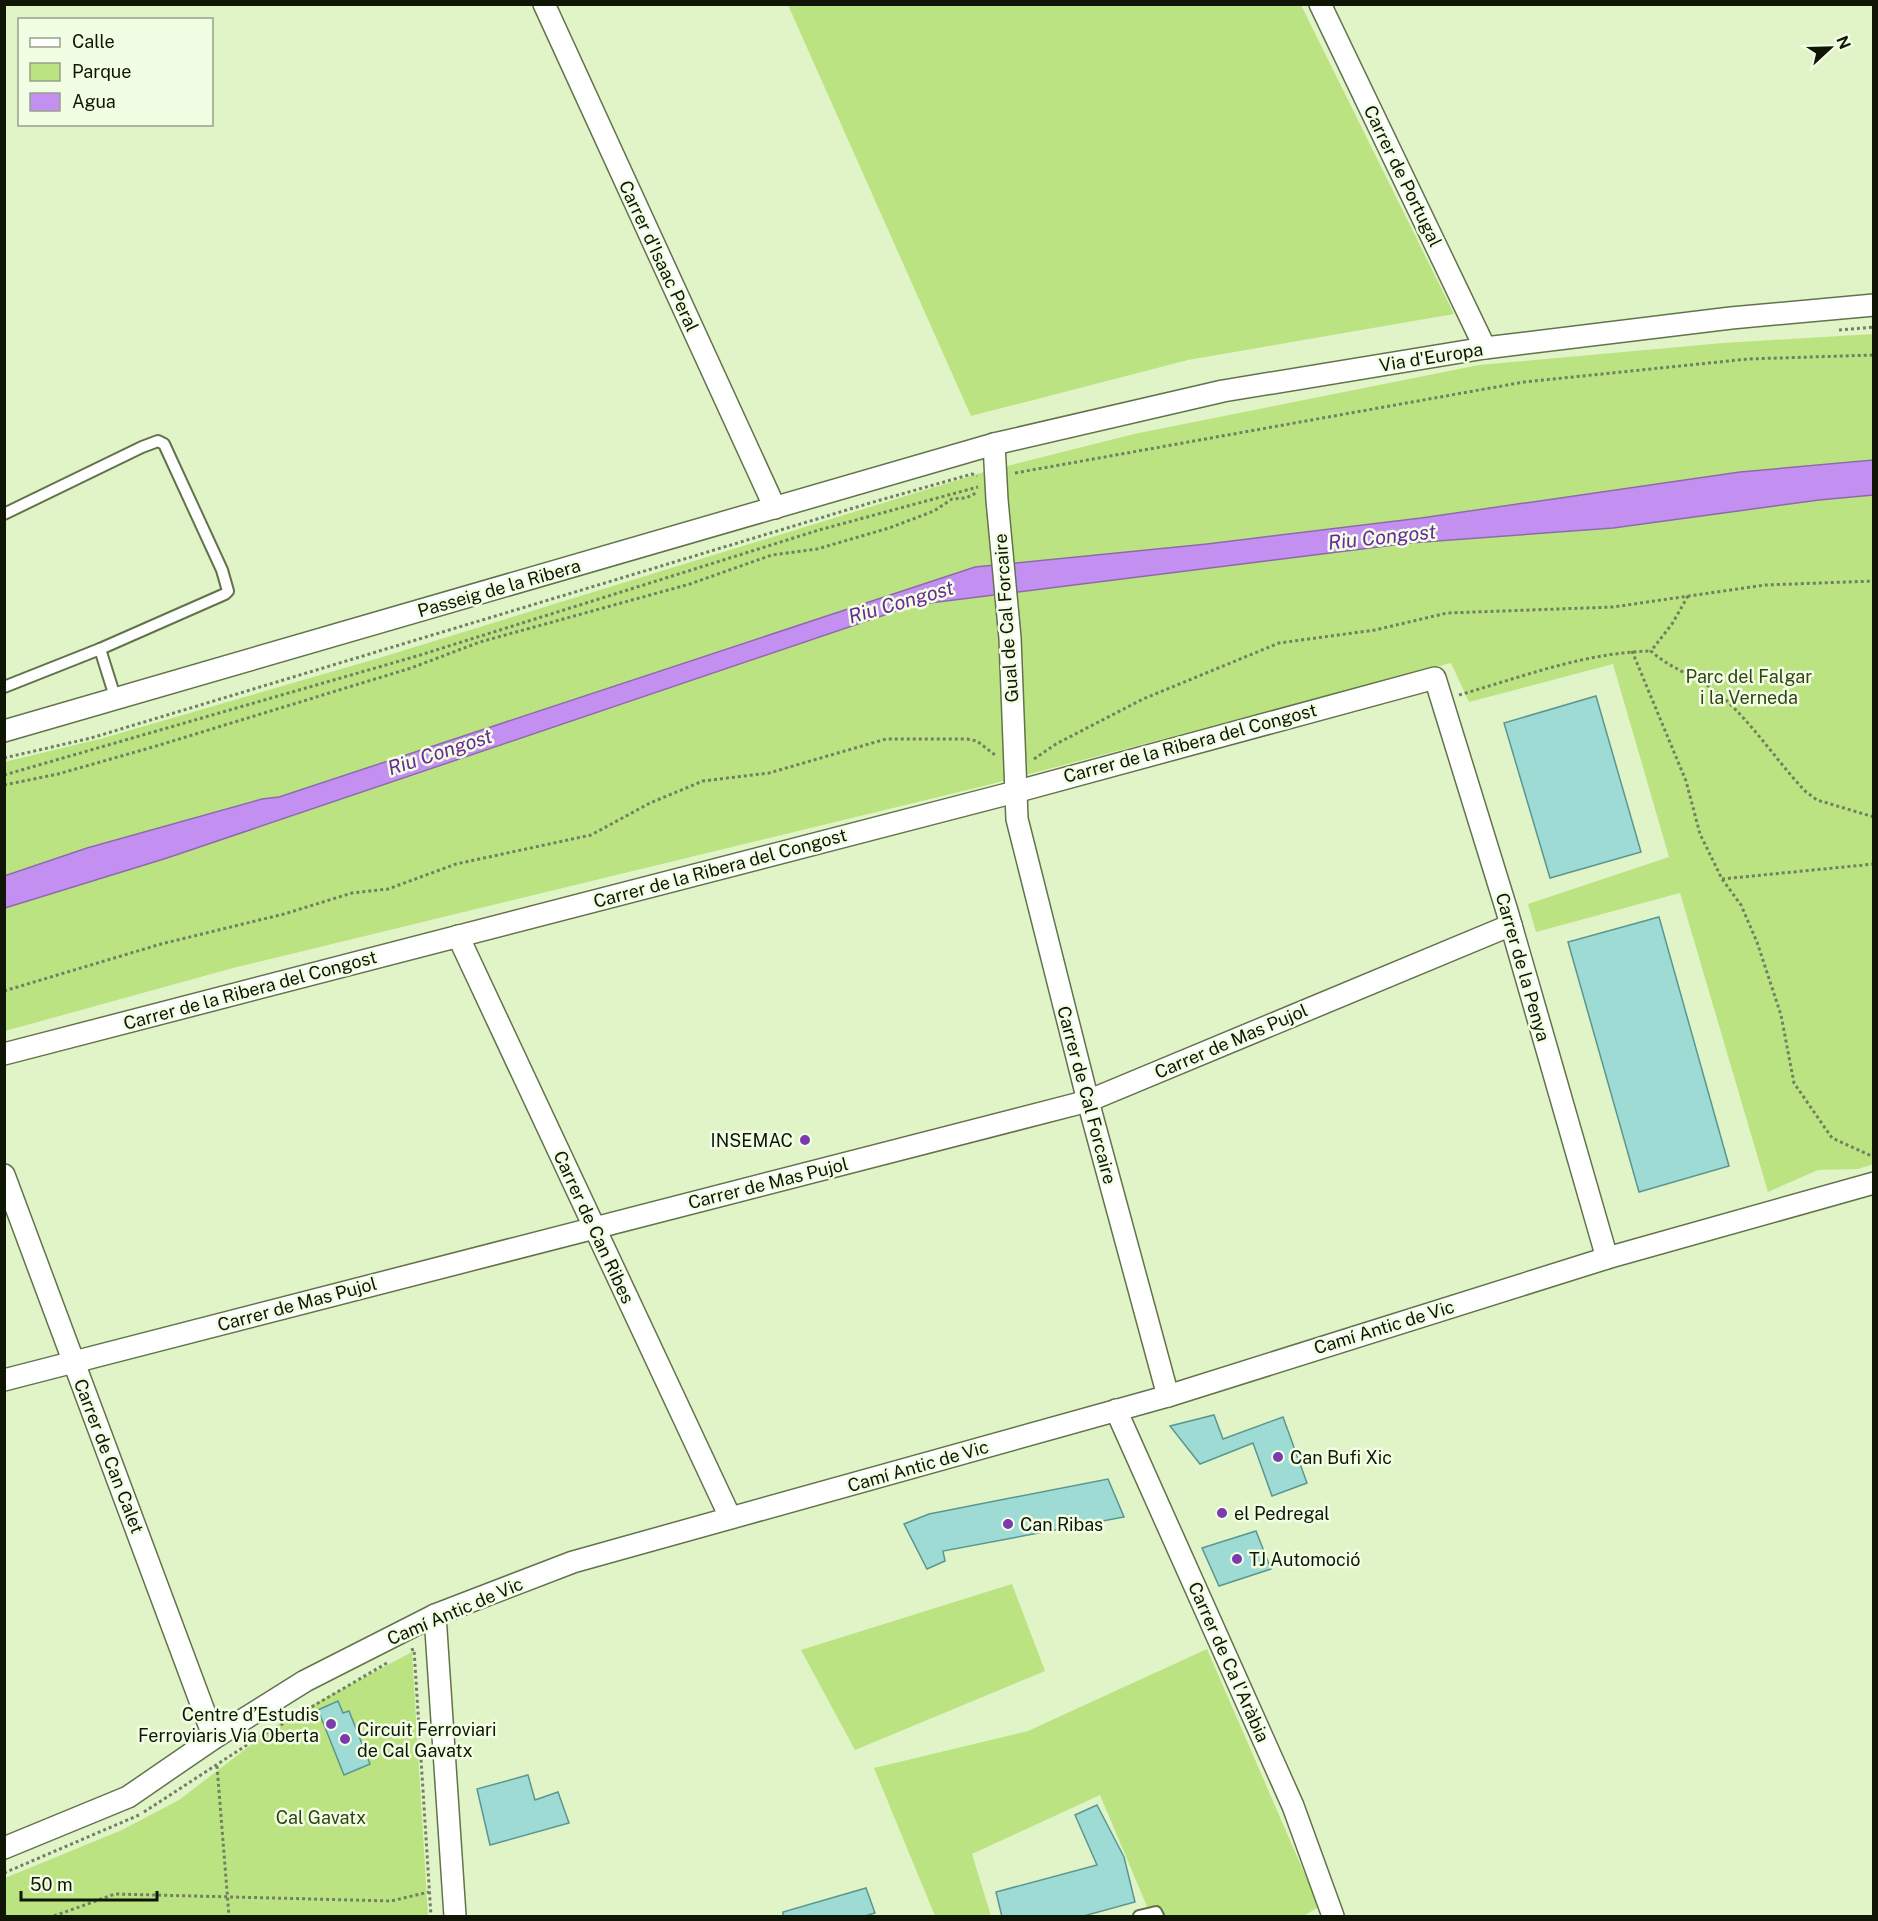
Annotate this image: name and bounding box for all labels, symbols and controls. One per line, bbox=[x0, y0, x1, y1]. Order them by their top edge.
legend bbox=[18, 18, 213, 126]
north arrow bbox=[1800, 18, 1860, 78]
text: Calle bbox=[72, 31, 115, 52]
text: N bbox=[1832, 33, 1855, 52]
text: Parque bbox=[72, 61, 132, 82]
text: Agua bbox=[72, 91, 116, 112]
street label: Carrer de Portugal bbox=[1360, 102, 1446, 250]
street label: Carrer d'Isaac Peral bbox=[615, 177, 703, 335]
street label: Via d'Europa bbox=[1378, 338, 1484, 376]
water label: Riu Congost bbox=[1327, 519, 1438, 555]
street label: Gual de Cal Forcaire bbox=[990, 533, 1022, 703]
street label: Passeig de la Ribera bbox=[415, 555, 583, 621]
water label: Riu Congost bbox=[846, 575, 957, 628]
park label: Parc del Falgar i la Verneda bbox=[1686, 666, 1812, 708]
street label: Carrer de la Ribera del Congost bbox=[1061, 699, 1319, 787]
water label: Riu Congost bbox=[385, 724, 496, 780]
street label: Carrer de la Ribera del Congost bbox=[591, 824, 849, 912]
street label: Carrer de la Penya bbox=[1492, 890, 1554, 1044]
street label: Carrer de la Ribera del Congost bbox=[121, 946, 379, 1034]
street label: Carrer de Mas Pujol bbox=[1151, 999, 1311, 1083]
street label: Carrer de Cal Forcaire bbox=[1053, 1004, 1121, 1186]
place label: INSEMAC bbox=[711, 1130, 793, 1151]
marker: INSEMAC bbox=[798, 1133, 812, 1147]
street label: Carrer de Can Ribes bbox=[549, 1147, 639, 1307]
street label: Carrer de Mas Pujol bbox=[686, 1153, 850, 1213]
street label: Carrer de Mas Pujol bbox=[215, 1273, 379, 1335]
street label: Camí Antic de Vic bbox=[1311, 1296, 1457, 1358]
street label: Carrer de Can Calet bbox=[70, 1376, 148, 1536]
street label: Camí Antic de Vic bbox=[845, 1436, 991, 1496]
place label: Can Bufi Xic bbox=[1290, 1447, 1392, 1468]
marker: Can Bufi Xic bbox=[1271, 1450, 1285, 1464]
place label: el Pedregal bbox=[1234, 1503, 1330, 1524]
marker: el Pedregal bbox=[1215, 1506, 1229, 1520]
place label: Can Ribas bbox=[1020, 1514, 1103, 1535]
marker: Can Ribas bbox=[1001, 1517, 1015, 1531]
place label: TJ Automoció bbox=[1249, 1549, 1360, 1570]
marker: TJ Automoció bbox=[1230, 1552, 1244, 1566]
street label: Camí Antic de Vic bbox=[384, 1573, 526, 1649]
street label: Carrer de Ca l'Aràbia bbox=[1184, 1579, 1274, 1745]
place label: Centre d’Estudis Ferroviaris Via Oberta bbox=[138, 1704, 319, 1746]
marker: Centre d’Estudis Ferroviaris Via Oberta bbox=[324, 1717, 338, 1731]
place label: Circuit Ferroviari de Cal Gavatx bbox=[357, 1719, 497, 1761]
marker: Circuit Ferroviari de Cal Gavatx bbox=[338, 1732, 352, 1746]
park label: Cal Gavatx bbox=[276, 1807, 366, 1828]
scale bar bbox=[21, 1864, 158, 1902]
text: 50 m bbox=[30, 1874, 73, 1895]

